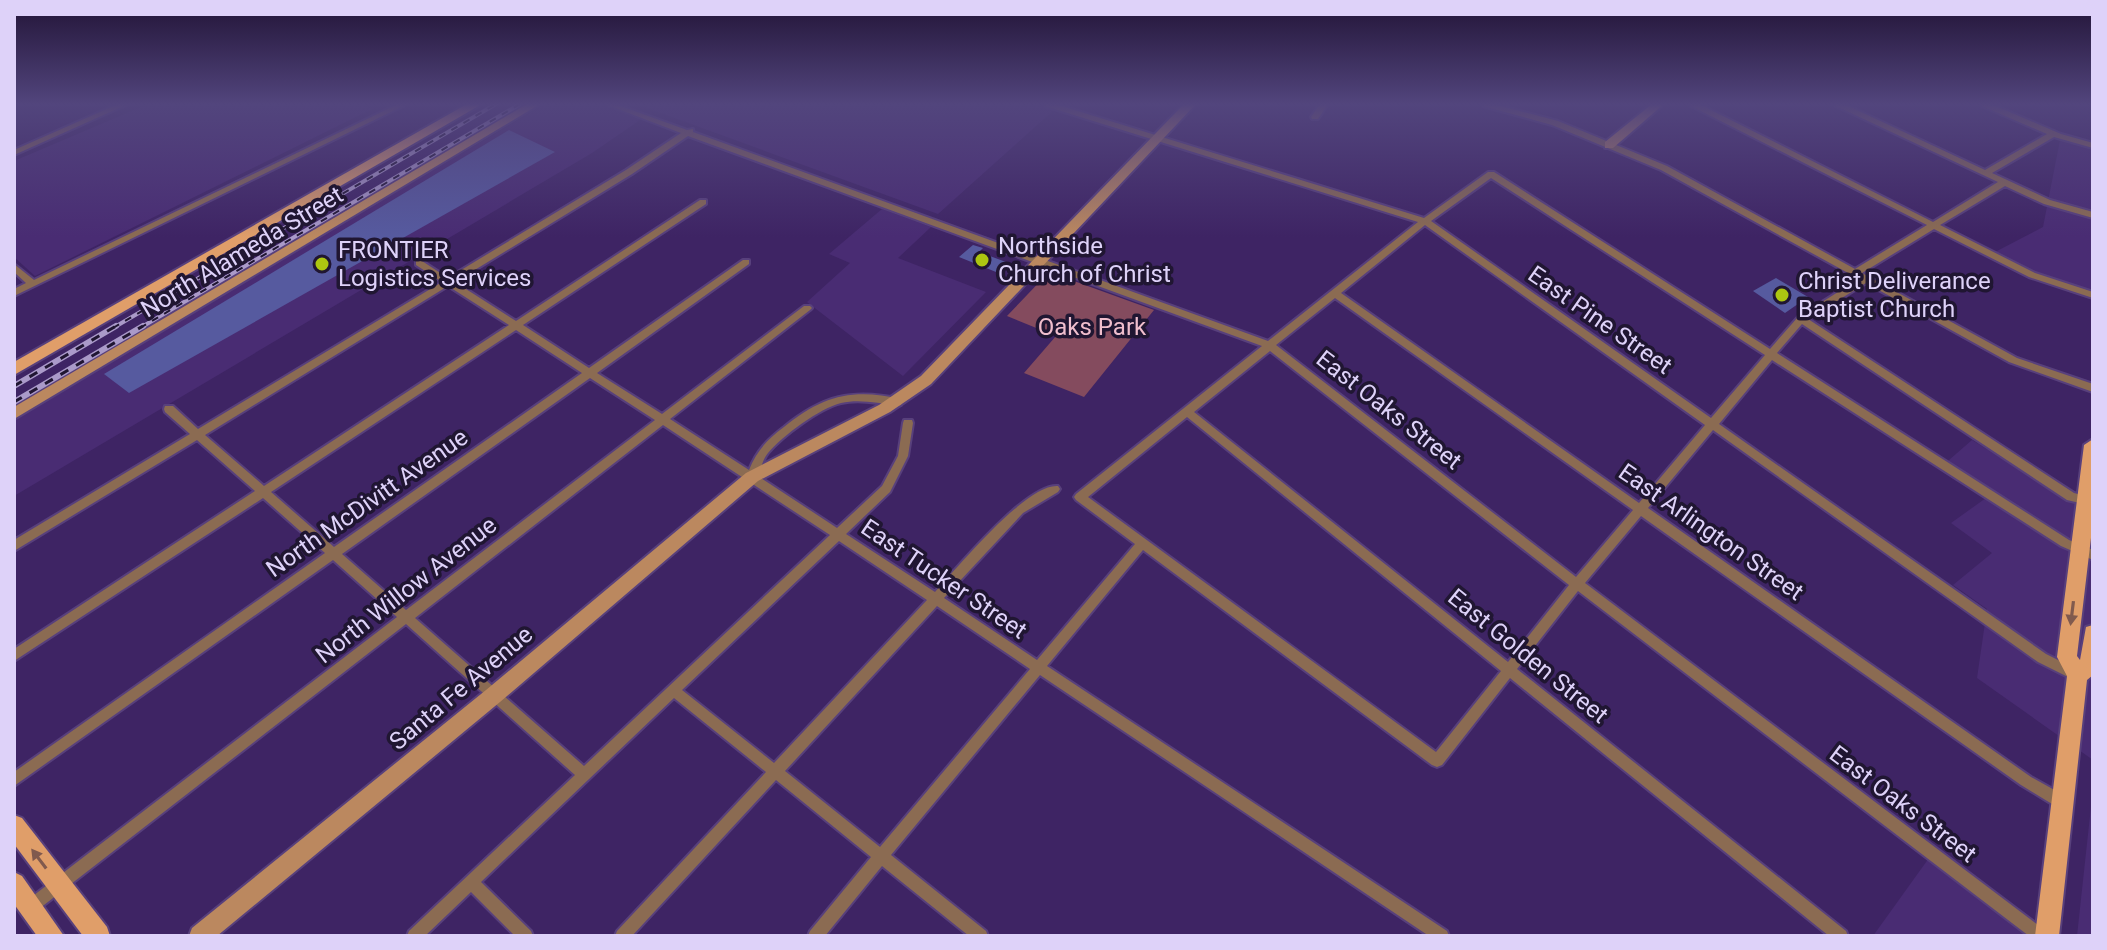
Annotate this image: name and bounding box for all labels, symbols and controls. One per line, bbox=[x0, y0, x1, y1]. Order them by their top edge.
street label: North Alameda Street bbox=[136, 181, 348, 323]
place label: Northside Church of Christ bbox=[998, 232, 1171, 288]
place label: FRONTIER Logistics Services bbox=[338, 236, 531, 292]
marker: Northside Church of Christ bbox=[973, 251, 991, 269]
marker: FRONTIER Logistics Services bbox=[313, 255, 331, 273]
street label: East Pine Street bbox=[1523, 260, 1677, 380]
place label: Christ Deliverance Baptist Church bbox=[1798, 267, 1991, 323]
marker: Christ Deliverance Baptist Church bbox=[1773, 286, 1791, 304]
park label: Oaks Park bbox=[1038, 313, 1147, 341]
street label: East Oaks Street bbox=[1311, 345, 1467, 475]
street label: North McDivitt Avenue bbox=[261, 423, 473, 583]
street label: East Arlington Street bbox=[1613, 458, 1809, 606]
street label: North Willow Avenue bbox=[310, 511, 502, 669]
street label: East Tucker Street bbox=[856, 513, 1032, 645]
street label: East Golden Street bbox=[1442, 583, 1614, 729]
one-way arrow bbox=[2065, 601, 2078, 626]
street label: Santa Fe Avenue bbox=[384, 620, 538, 756]
street label: East Oaks Street bbox=[1824, 740, 1982, 868]
one-way arrow bbox=[31, 848, 47, 869]

